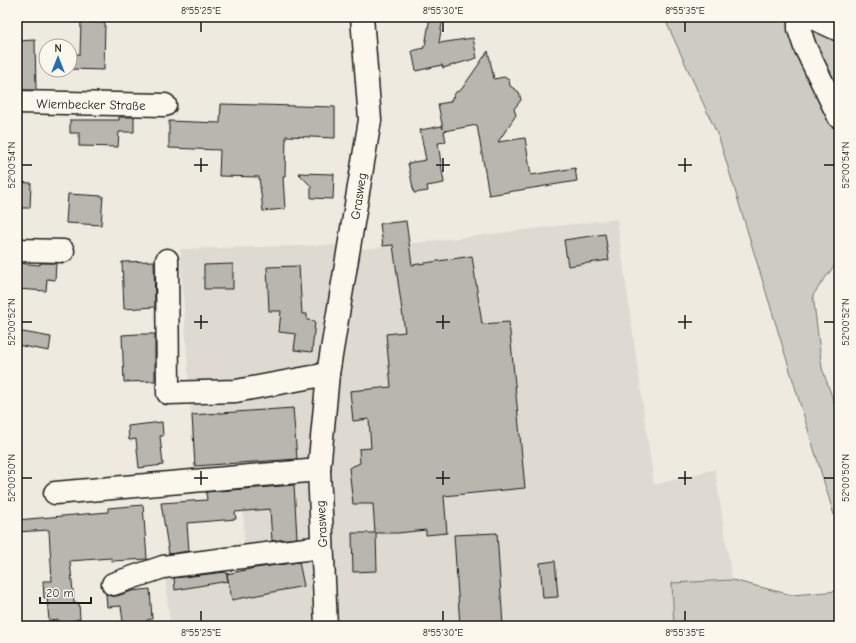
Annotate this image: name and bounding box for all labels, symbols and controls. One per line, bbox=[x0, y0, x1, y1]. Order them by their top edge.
text: 8°55'25"E bbox=[181, 5, 221, 17]
text: 8°55'30"E bbox=[423, 5, 463, 17]
text: 8°55'35"E bbox=[665, 5, 705, 17]
north arrow bbox=[38, 38, 78, 78]
text: N bbox=[54, 42, 62, 55]
street label: Wiembecker Straße bbox=[36, 96, 146, 113]
text: 52°00'54"N bbox=[6, 142, 18, 188]
text: 52°00'54"N bbox=[840, 142, 852, 188]
street label: Grasweg bbox=[347, 172, 370, 221]
text: 52°00'52"N bbox=[6, 298, 18, 346]
text: 52°00'52"N bbox=[840, 298, 852, 346]
text: 52°00'50"N bbox=[6, 454, 18, 502]
text: 52°00'50"N bbox=[840, 454, 852, 502]
street label: Grasweg bbox=[313, 500, 330, 548]
scale bar bbox=[40, 579, 91, 605]
text: 20 m bbox=[46, 586, 74, 600]
text: 8°55'25"E bbox=[181, 627, 221, 639]
text: 8°55'30"E bbox=[423, 627, 463, 639]
text: 8°55'35"E bbox=[665, 627, 705, 639]

